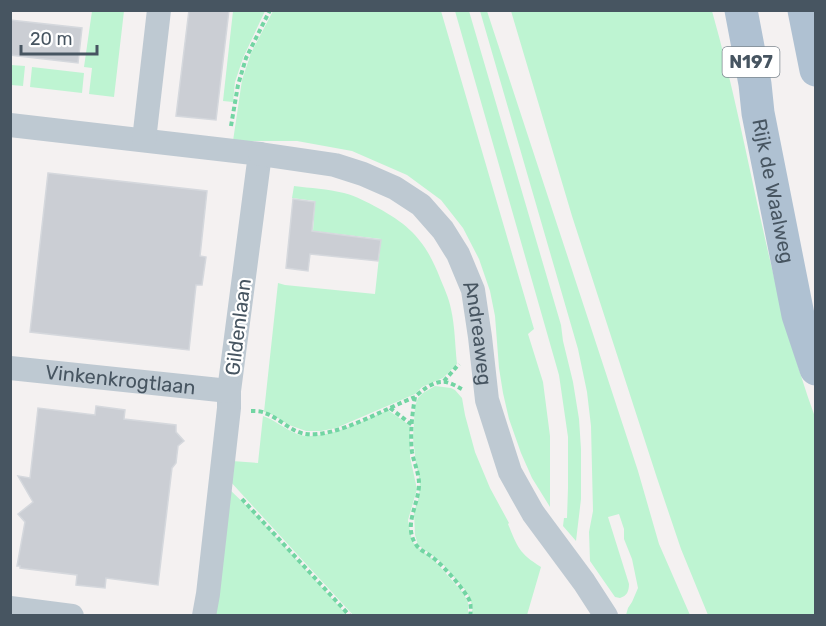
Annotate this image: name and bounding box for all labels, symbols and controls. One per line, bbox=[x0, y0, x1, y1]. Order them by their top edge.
scale bar bbox=[21, 18, 98, 56]
text: 20 m bbox=[30, 28, 72, 50]
road number: N197 bbox=[722, 47, 780, 77]
street label: Rijk de Waalweg bbox=[747, 116, 800, 266]
street label: Andreaweg bbox=[458, 276, 497, 387]
street label: Gildenlaan bbox=[220, 277, 256, 377]
street label: Vinkenkrogtlaan bbox=[44, 360, 197, 399]

